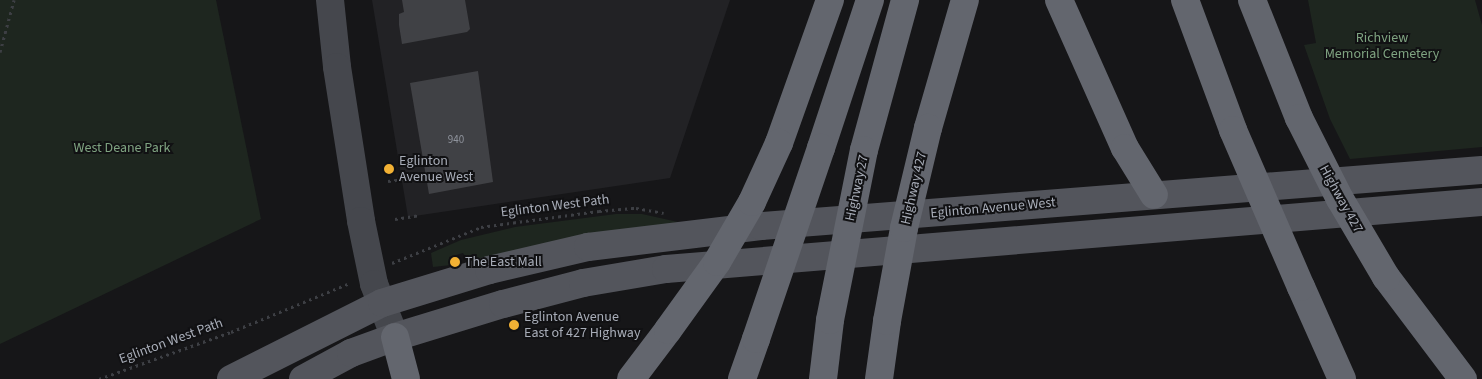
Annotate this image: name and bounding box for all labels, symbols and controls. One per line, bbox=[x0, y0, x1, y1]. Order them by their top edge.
park label: Richview Memorial Cemetery bbox=[1325, 30, 1439, 62]
house number: 940 bbox=[448, 133, 464, 147]
park label: West Deane Park bbox=[73, 140, 171, 156]
street label: Highway 427 bbox=[897, 150, 931, 226]
place label: Eglinton Avenue West bbox=[399, 153, 473, 186]
street label: Highway 27 bbox=[842, 153, 872, 223]
street label: Highway 427 bbox=[1316, 162, 1366, 236]
marker: Eglinton Avenue West bbox=[383, 163, 395, 175]
street label: Eglinton West Path bbox=[500, 191, 610, 221]
street label: Eglinton Avenue West bbox=[930, 194, 1056, 222]
place label: The East Mall bbox=[465, 254, 542, 270]
marker: The East Mall bbox=[449, 256, 461, 268]
place label: Eglinton Avenue East of 427 Highway bbox=[524, 309, 640, 342]
street label: Eglinton West Path bbox=[117, 314, 225, 368]
marker: Eglinton Avenue East of 427 Highway bbox=[508, 319, 520, 331]

